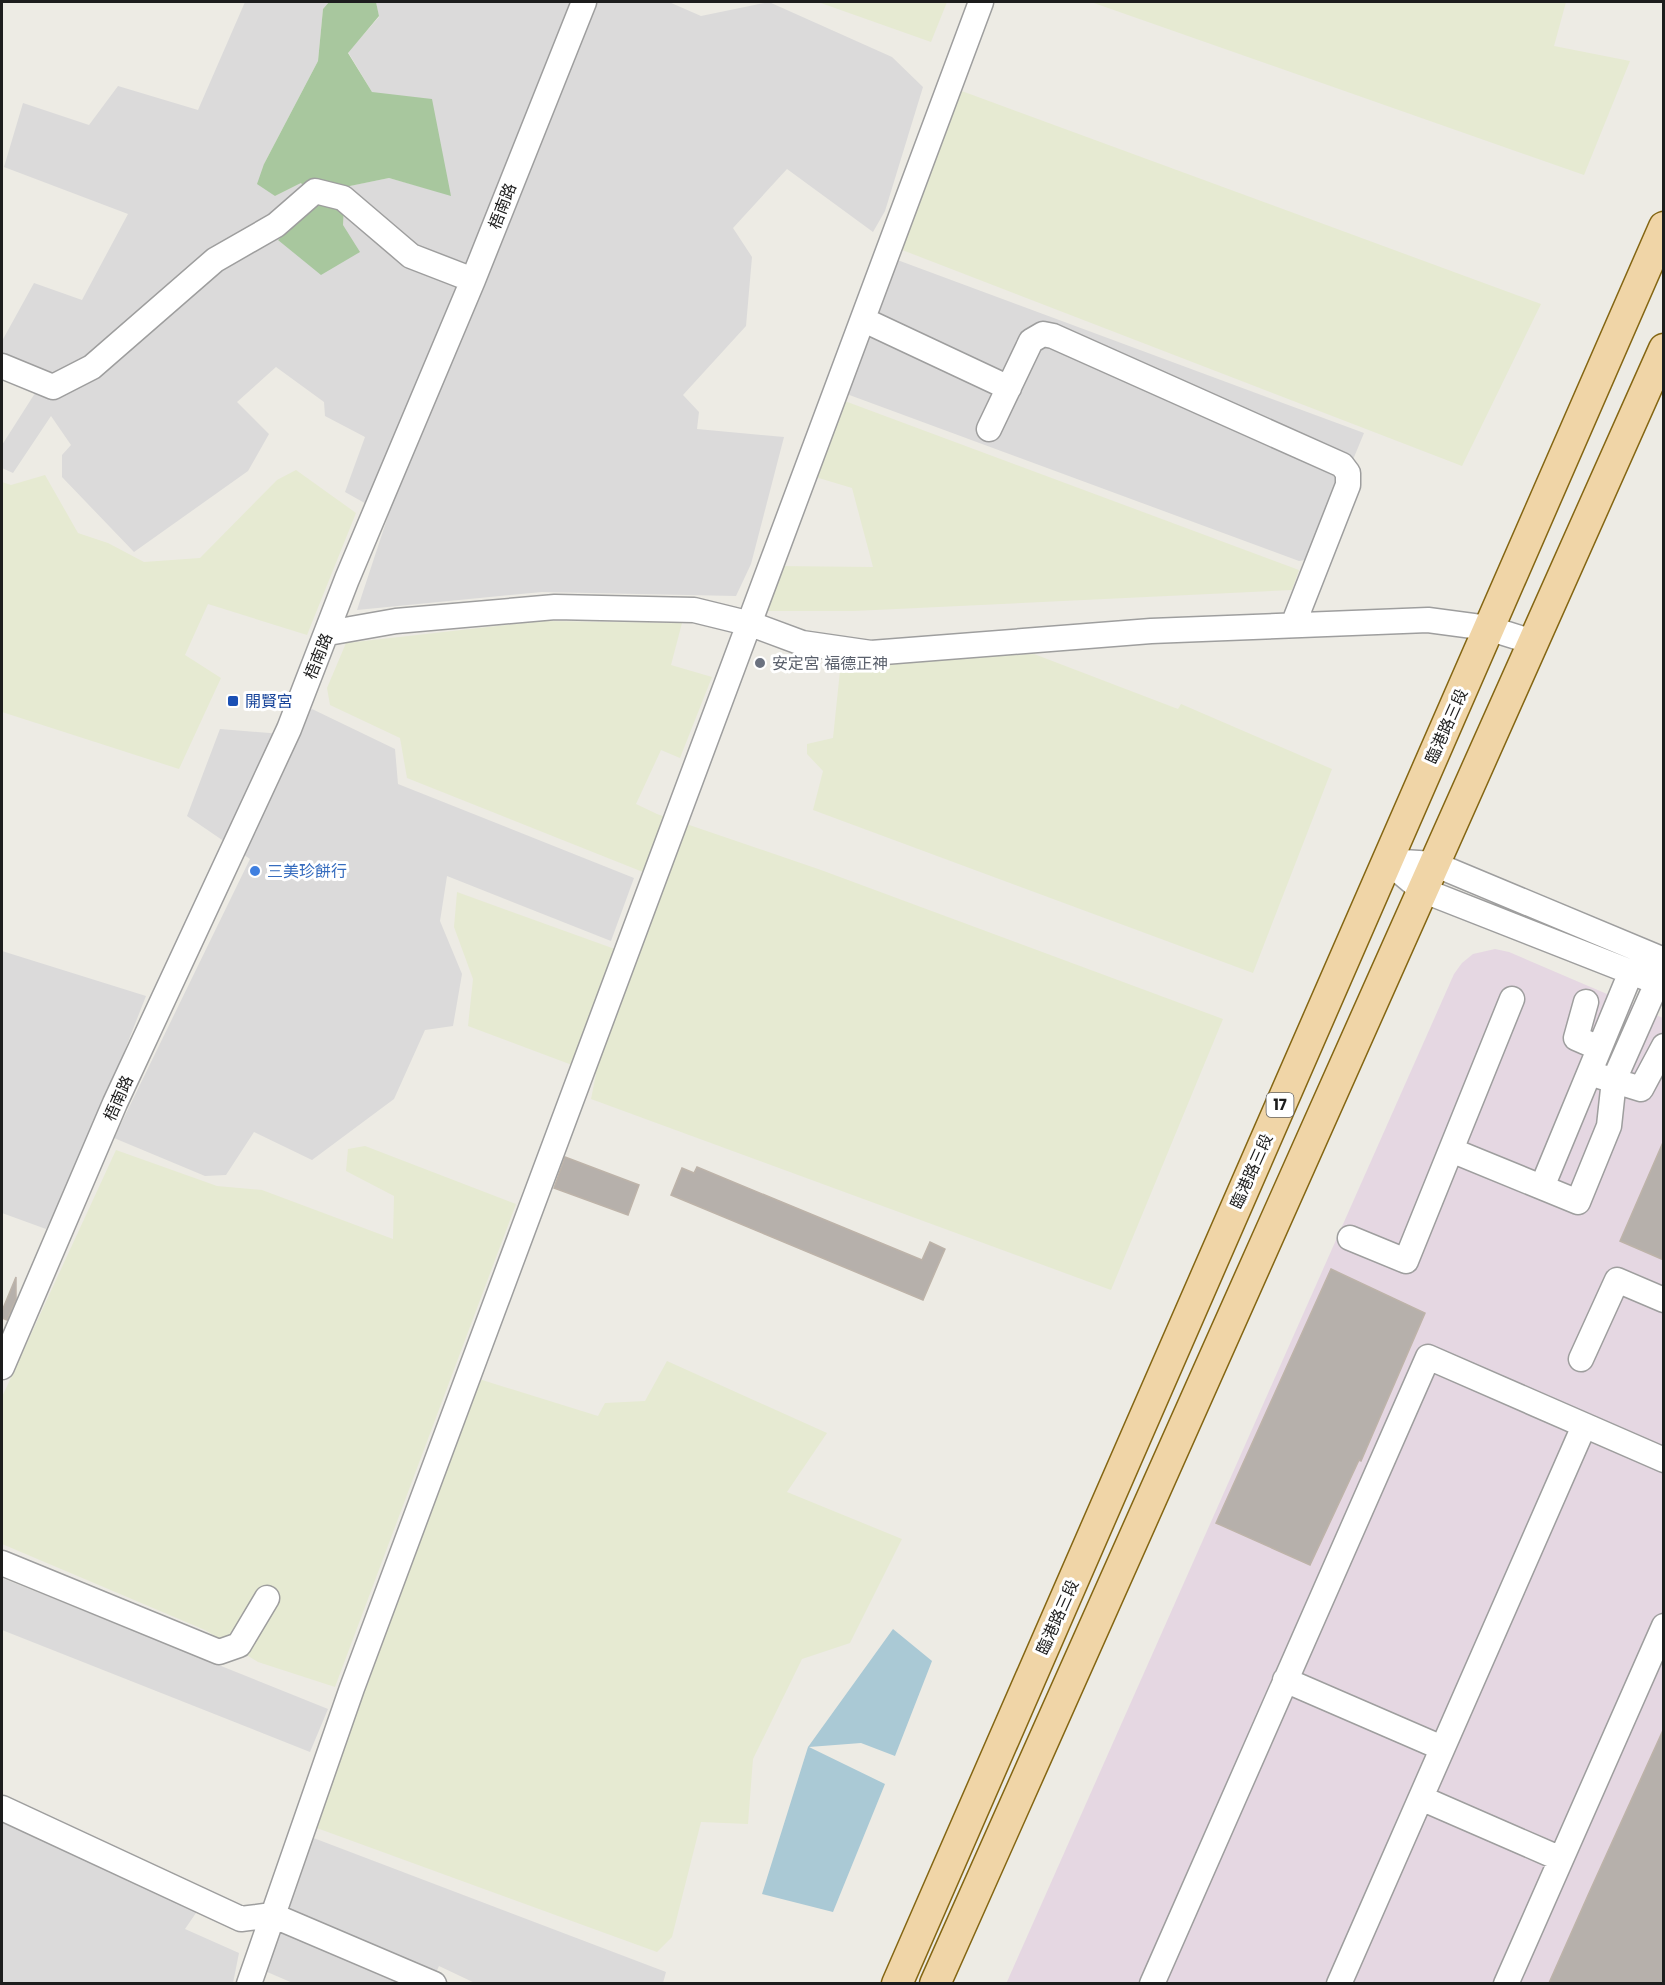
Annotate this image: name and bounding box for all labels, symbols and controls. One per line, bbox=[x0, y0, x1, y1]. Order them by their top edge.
street label: 梧南路 bbox=[483, 180, 522, 233]
street label: 梧南路 bbox=[299, 630, 338, 683]
place label: 安定宮 福德正神 bbox=[772, 652, 888, 675]
marker: 安定宮 福德正神 bbox=[753, 656, 767, 670]
street label: 臨港路三段 bbox=[1420, 685, 1473, 767]
place label: 開賢宮 bbox=[245, 690, 293, 713]
marker: 開賢宮 bbox=[226, 694, 240, 708]
place label: 三美珍餅行 bbox=[267, 860, 347, 883]
marker: 三美珍餅行 bbox=[248, 864, 262, 878]
street label: 梧南路 bbox=[98, 1072, 139, 1125]
road number: 17 bbox=[1266, 1093, 1294, 1117]
street label: 臨港路三段 bbox=[1225, 1130, 1278, 1212]
street label: 臨港路三段 bbox=[1031, 1576, 1084, 1658]

